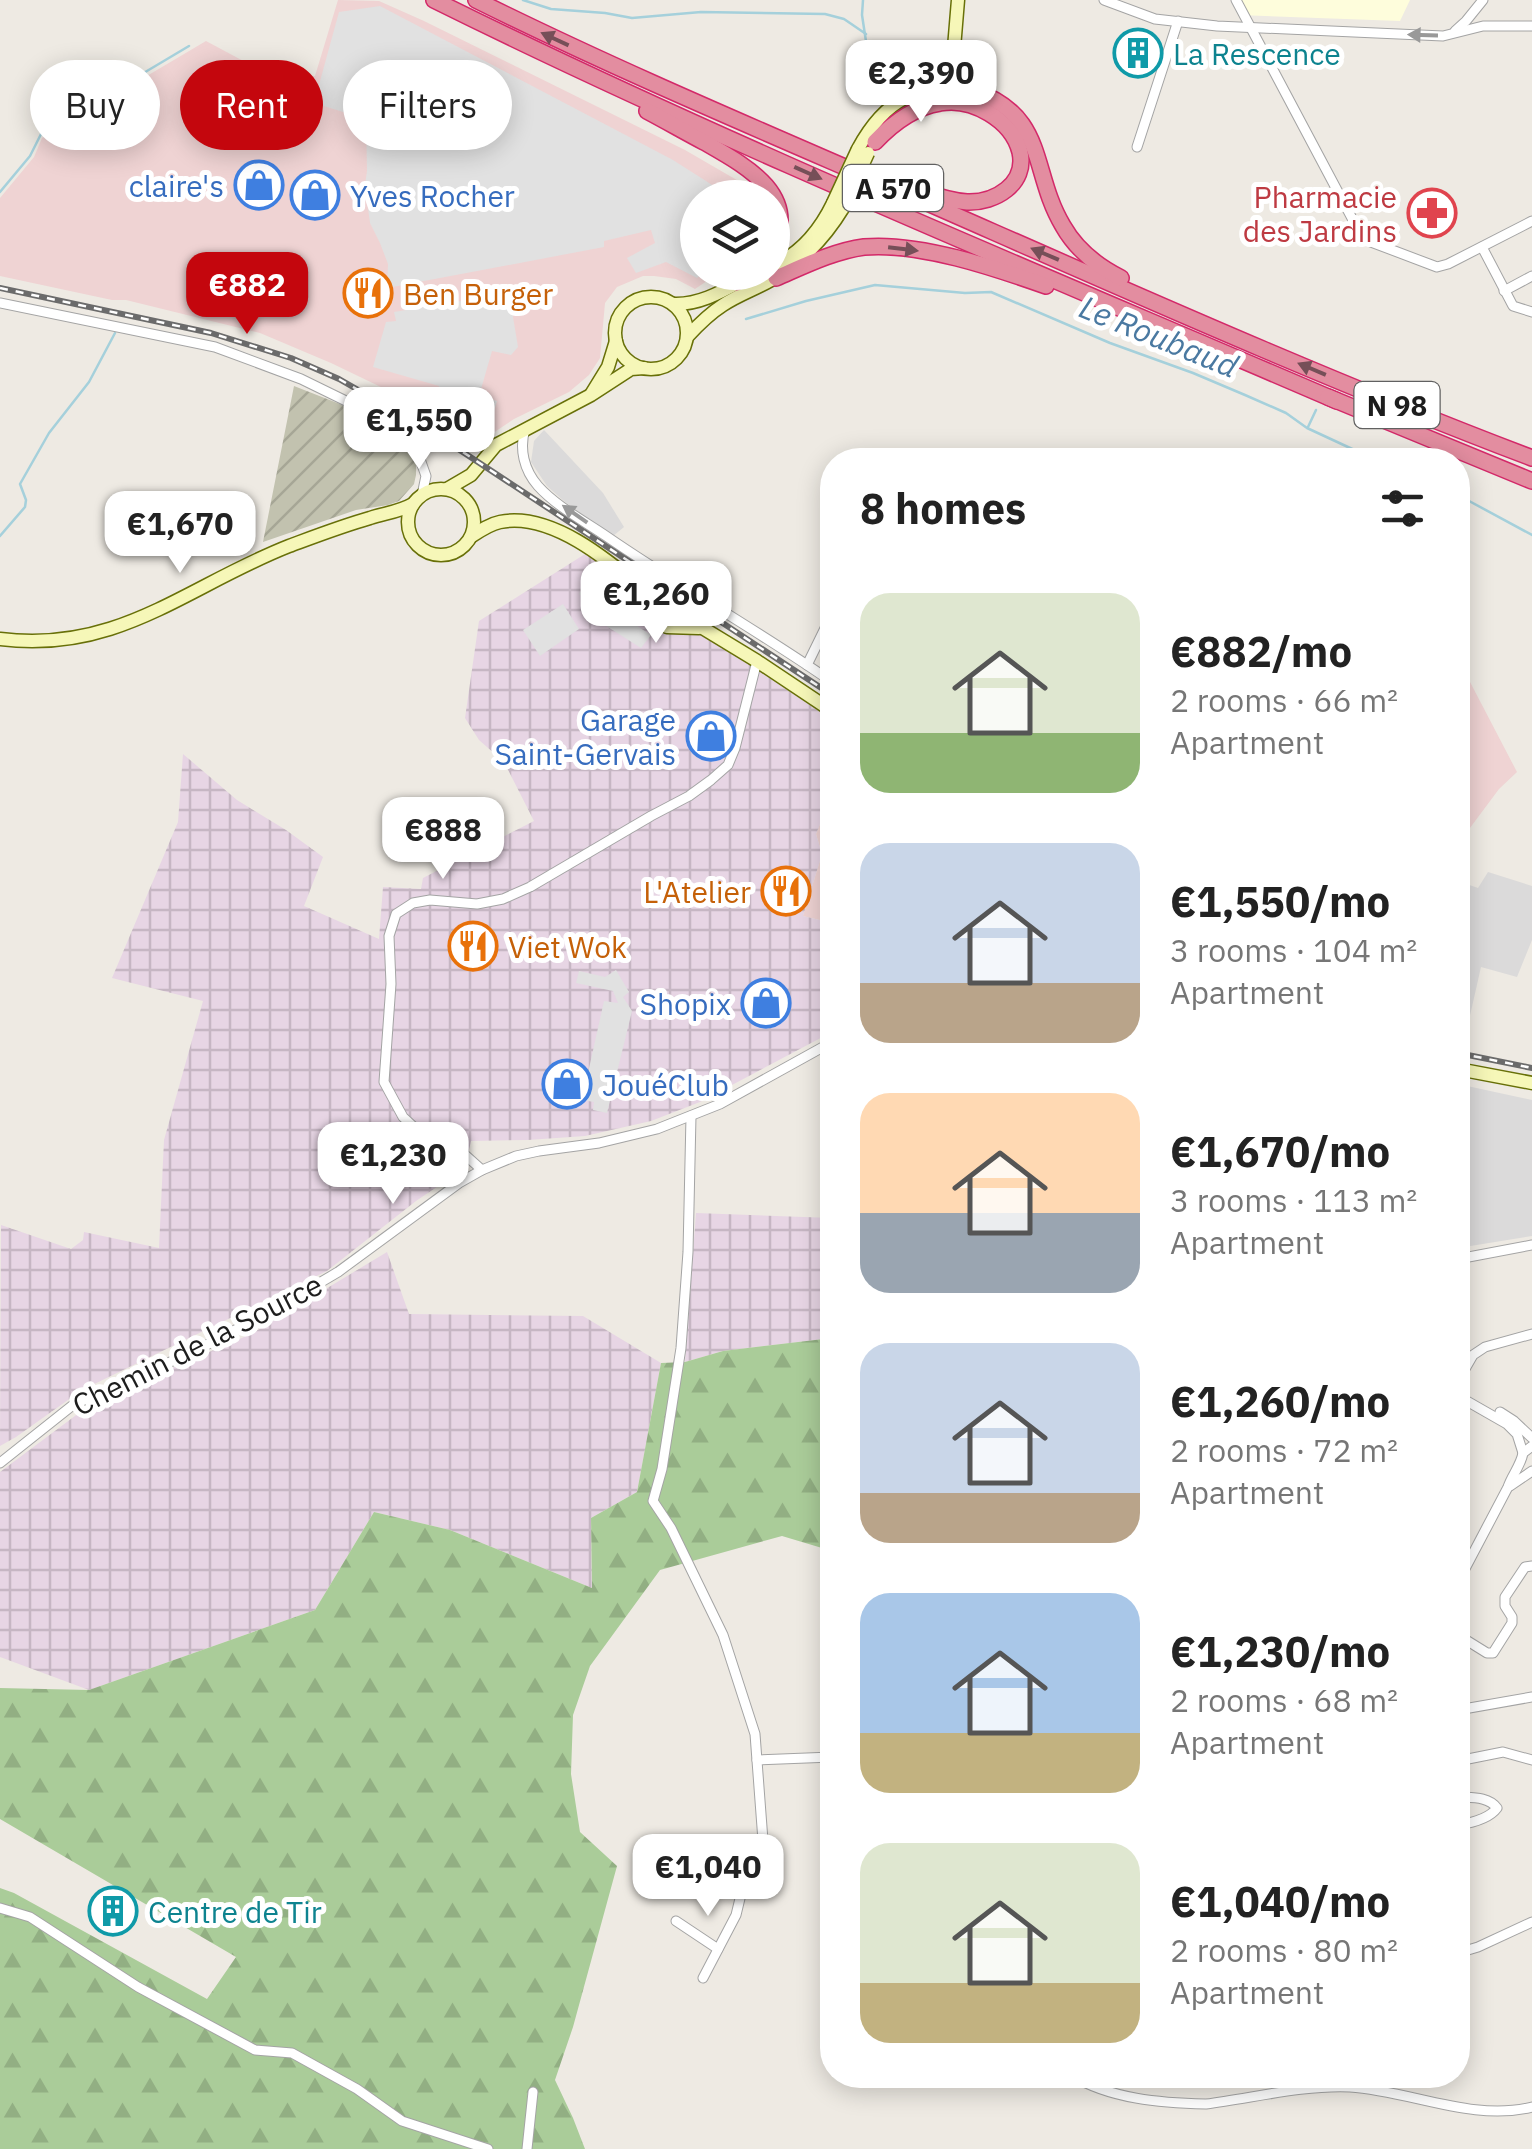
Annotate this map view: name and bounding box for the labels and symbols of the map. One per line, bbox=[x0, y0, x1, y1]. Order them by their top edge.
one-way arrow bbox=[1406, 26, 1438, 42]
building icon: La Rescence bbox=[1112, 27, 1164, 79]
one-way arrow bbox=[541, 30, 570, 47]
place label: La Rescence bbox=[1173, 34, 1341, 73]
pin: €2,390 bbox=[840, 40, 1002, 125]
shop icon: claire's bbox=[233, 159, 285, 211]
one-way arrow bbox=[794, 164, 823, 181]
road number: A 570 bbox=[843, 165, 943, 211]
place label: claire's bbox=[129, 166, 224, 205]
shop icon: Yves Rocher bbox=[289, 169, 341, 221]
place label: Yves Rocher bbox=[350, 176, 515, 215]
place label: Pharmacie des Jardins bbox=[1243, 177, 1397, 250]
pharmacy icon: Pharmacie des Jardins bbox=[1406, 187, 1458, 239]
one-way arrow bbox=[888, 241, 919, 257]
one-way arrow bbox=[1030, 246, 1060, 262]
pin: €882 bbox=[188, 252, 306, 337]
restaurant icon: Ben Burger bbox=[342, 267, 394, 319]
place label: Ben Burger bbox=[403, 274, 553, 313]
water label: Le Roubaud bbox=[1074, 285, 1245, 387]
one-way arrow bbox=[1297, 360, 1327, 376]
road number: N 98 bbox=[1354, 382, 1440, 428]
pin: €1,550 bbox=[338, 387, 500, 472]
pin: €1,670 bbox=[99, 491, 261, 576]
one-way arrow bbox=[562, 505, 588, 524]
pin: €1,260 bbox=[575, 561, 737, 646]
place label: Garage Saint-Gervais bbox=[494, 700, 676, 773]
shop icon: Garage Saint-Gervais bbox=[685, 710, 737, 762]
pin: €888 bbox=[384, 797, 502, 882]
restaurant icon: L'Atelier bbox=[760, 865, 812, 917]
place label: L'Atelier bbox=[643, 872, 751, 911]
restaurant icon: Viet Wok bbox=[447, 920, 499, 972]
place label: Viet Wok bbox=[508, 927, 627, 966]
shop icon: Shopix bbox=[740, 977, 792, 1029]
place label: Shopix bbox=[640, 984, 731, 1023]
shop icon: JouéClub bbox=[541, 1058, 593, 1110]
place label: JouéClub bbox=[602, 1065, 729, 1104]
pin: €1,230 bbox=[312, 1122, 474, 1207]
street label: Chemin de la Source bbox=[65, 1264, 329, 1424]
pin: €1,040 bbox=[627, 1834, 789, 1919]
building icon: Centre de Tir bbox=[87, 1885, 139, 1937]
place label: Centre de Tir bbox=[148, 1892, 322, 1931]

